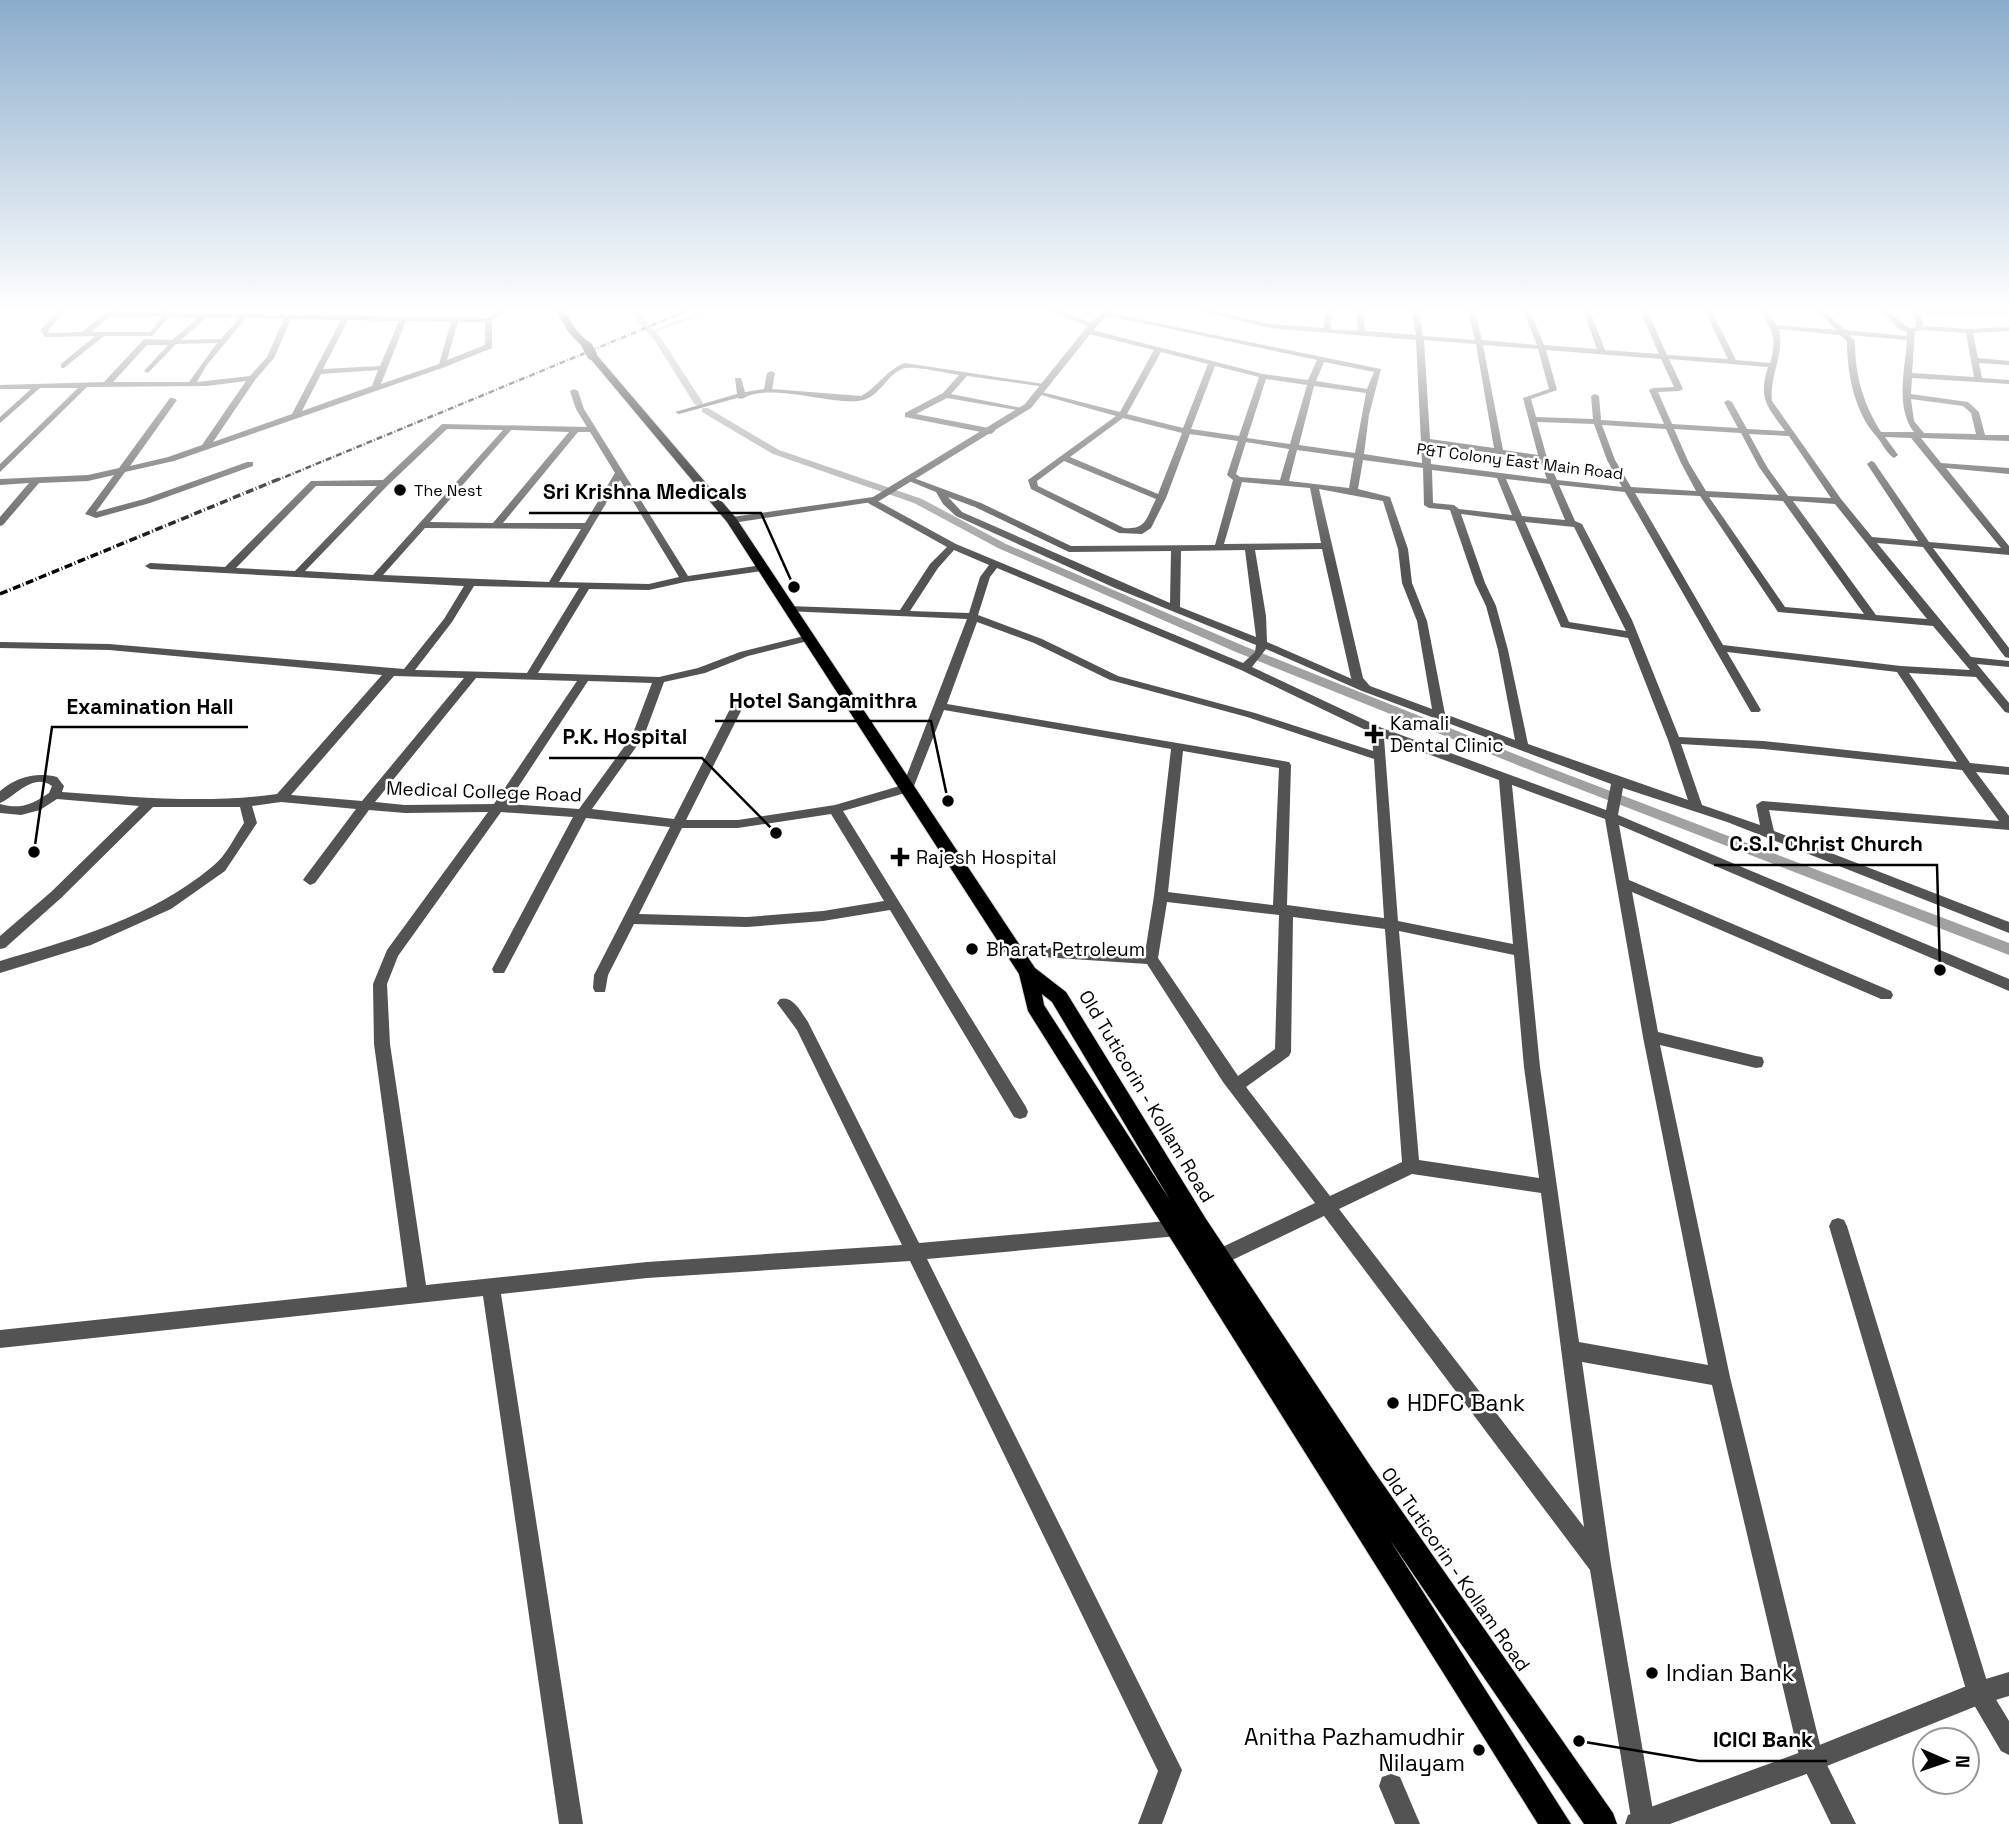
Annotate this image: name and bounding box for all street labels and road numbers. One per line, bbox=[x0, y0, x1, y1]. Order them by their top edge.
street label: P&T Colony East Main Road bbox=[1415, 438, 1624, 485]
street label: Medical College Road bbox=[386, 776, 582, 807]
street label: Old Tuticorin - Kollam Road bbox=[1073, 985, 1220, 1207]
street label: Old Tuticorin - Kollam Road bbox=[1375, 1462, 1536, 1676]

